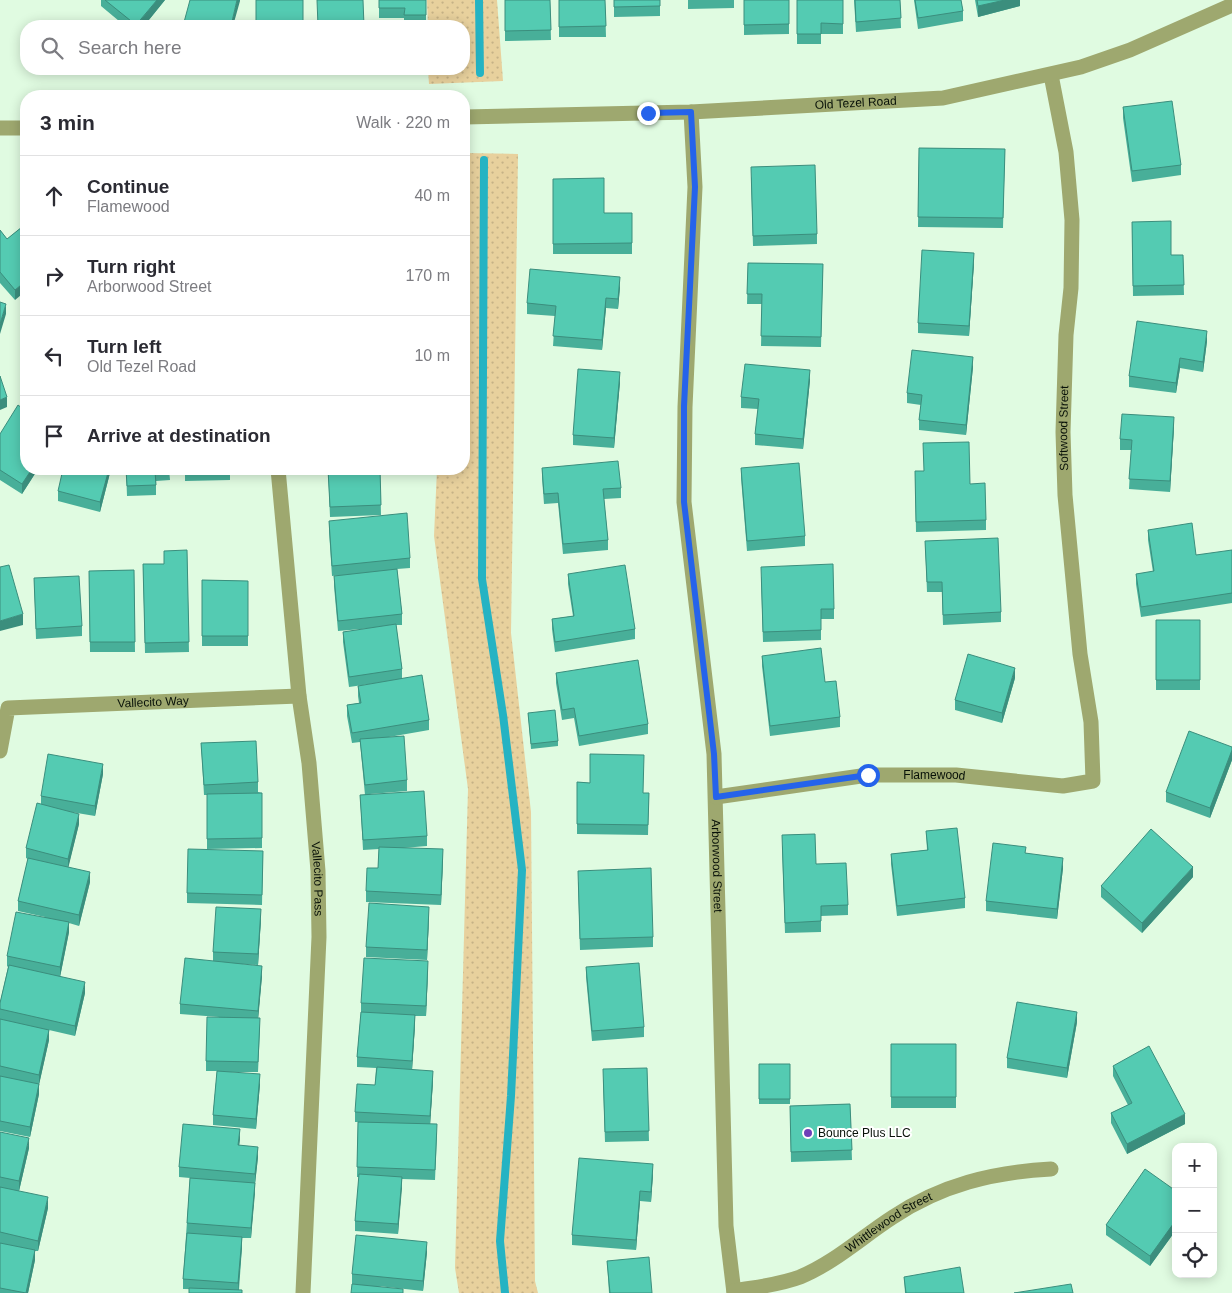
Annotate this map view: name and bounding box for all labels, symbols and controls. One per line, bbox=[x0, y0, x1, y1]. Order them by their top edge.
search box bbox=[20, 20, 470, 75]
icon: search bbox=[38, 34, 66, 62]
text: Search here bbox=[78, 37, 182, 58]
street label: Old Tezel Road bbox=[814, 94, 897, 112]
route end bbox=[637, 102, 660, 125]
text: 3 min bbox=[40, 111, 95, 134]
text: Walk · 220 m bbox=[356, 114, 450, 131]
text: Continue bbox=[87, 176, 169, 197]
icon: ahead bbox=[40, 182, 68, 210]
text: 40 m bbox=[414, 187, 450, 204]
text: Flamewood bbox=[87, 198, 170, 215]
text: Turn right bbox=[87, 256, 175, 277]
icon: right bbox=[40, 262, 68, 290]
text: 170 m bbox=[406, 267, 450, 284]
text: Arborwood Street bbox=[87, 278, 212, 295]
text: Turn left bbox=[87, 336, 162, 357]
icon: left bbox=[40, 342, 68, 370]
text: 10 m bbox=[414, 347, 450, 364]
text: Old Tezel Road bbox=[87, 358, 196, 375]
street label: Softwood Street bbox=[1056, 385, 1071, 471]
icon: arrive bbox=[40, 422, 68, 450]
text: Arrive at destination bbox=[87, 425, 271, 446]
street label: Vallecito Way bbox=[117, 694, 189, 710]
route start bbox=[857, 764, 880, 787]
street label: Flamewood bbox=[903, 768, 966, 783]
street label: Arborwood Street bbox=[709, 819, 725, 913]
street label: Vallecito Pass bbox=[309, 841, 326, 916]
place label: Bounce Plus LLC bbox=[818, 1126, 911, 1140]
marker: Bounce Plus LLC bbox=[802, 1127, 814, 1139]
map controls bbox=[1172, 1143, 1217, 1278]
button: + bbox=[1172, 1143, 1217, 1188]
button: − bbox=[1172, 1188, 1217, 1233]
street label: Whittlewood Street bbox=[843, 1189, 935, 1256]
button: locate bbox=[1172, 1233, 1217, 1278]

